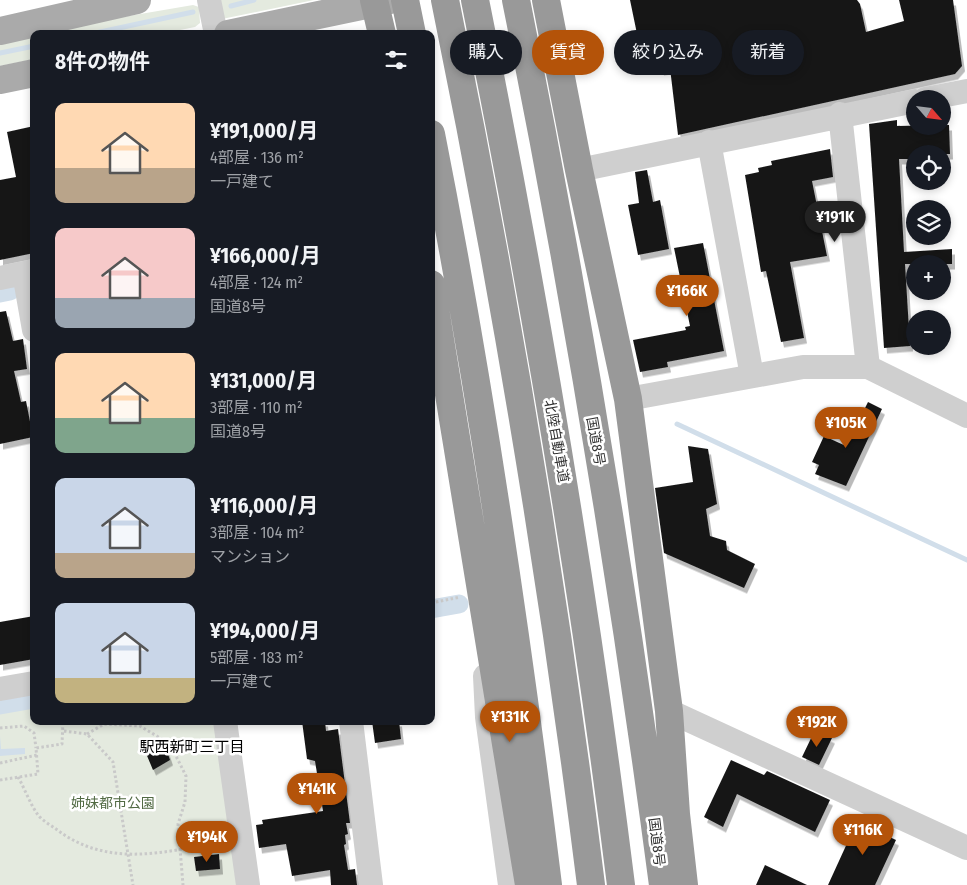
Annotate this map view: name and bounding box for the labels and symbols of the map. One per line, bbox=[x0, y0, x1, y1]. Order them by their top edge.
north arrow bbox=[906, 90, 951, 135]
pin: ¥191K bbox=[800, 200, 870, 243]
pin: ¥166K bbox=[652, 274, 722, 317]
street label: 北陸自動車道 bbox=[541, 398, 572, 484]
pin: ¥105K bbox=[811, 406, 881, 449]
street label: 国道8号 bbox=[583, 415, 608, 467]
pin: ¥131K bbox=[475, 700, 545, 743]
pin: ¥192K bbox=[782, 706, 852, 748]
district label: 駅西新町三丁目 bbox=[139, 738, 245, 756]
pin: ¥141K bbox=[282, 772, 352, 815]
park label: 姉妹都市公園 bbox=[71, 795, 155, 812]
pin: ¥116K bbox=[828, 814, 898, 856]
street label: 国道8号 bbox=[645, 817, 668, 867]
pin: ¥194K bbox=[172, 820, 242, 863]

